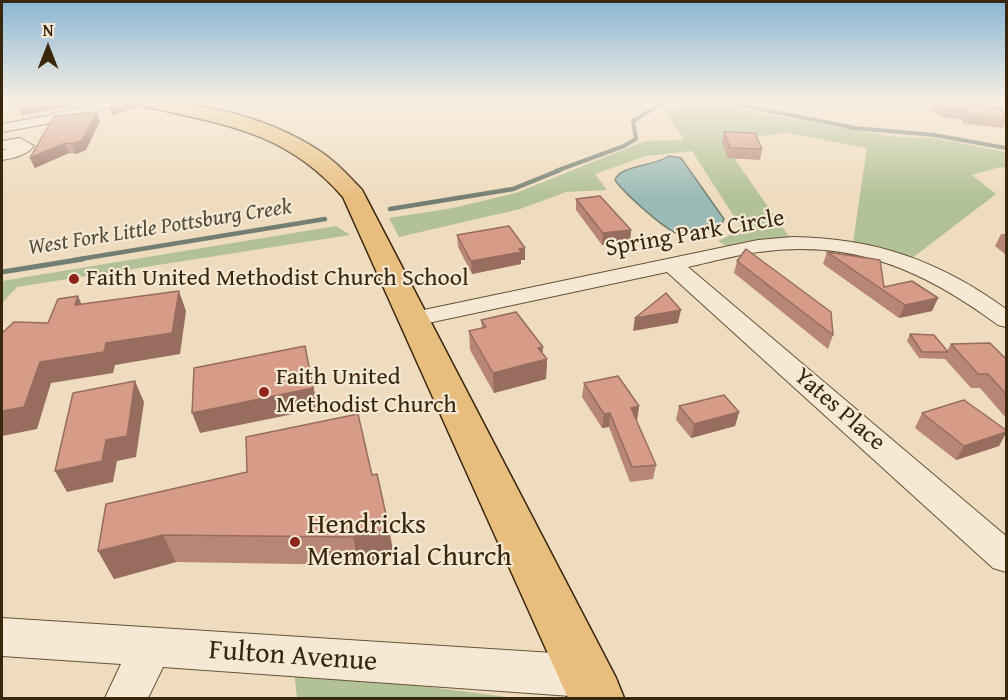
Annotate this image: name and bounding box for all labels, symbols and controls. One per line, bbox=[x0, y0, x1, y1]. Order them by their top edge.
north arrow bbox=[18, 18, 78, 78]
text: N bbox=[43, 18, 53, 42]
water label: West Fork Little Pottsburg Creek bbox=[26, 194, 294, 262]
street label: Spring Park Circle bbox=[603, 204, 787, 264]
place label: Faith United Methodist Church School bbox=[86, 265, 469, 293]
marker: Faith United Methodist Church School bbox=[67, 272, 81, 286]
street label: Yates Place bbox=[787, 362, 891, 458]
place label: Faith United Methodist Church bbox=[276, 364, 457, 420]
marker: Faith United Methodist Church bbox=[257, 385, 271, 399]
place label: Hendricks Memorial Church bbox=[307, 509, 512, 575]
marker: Hendricks Memorial Church bbox=[288, 535, 302, 549]
street label: Fulton Avenue bbox=[208, 634, 378, 680]

